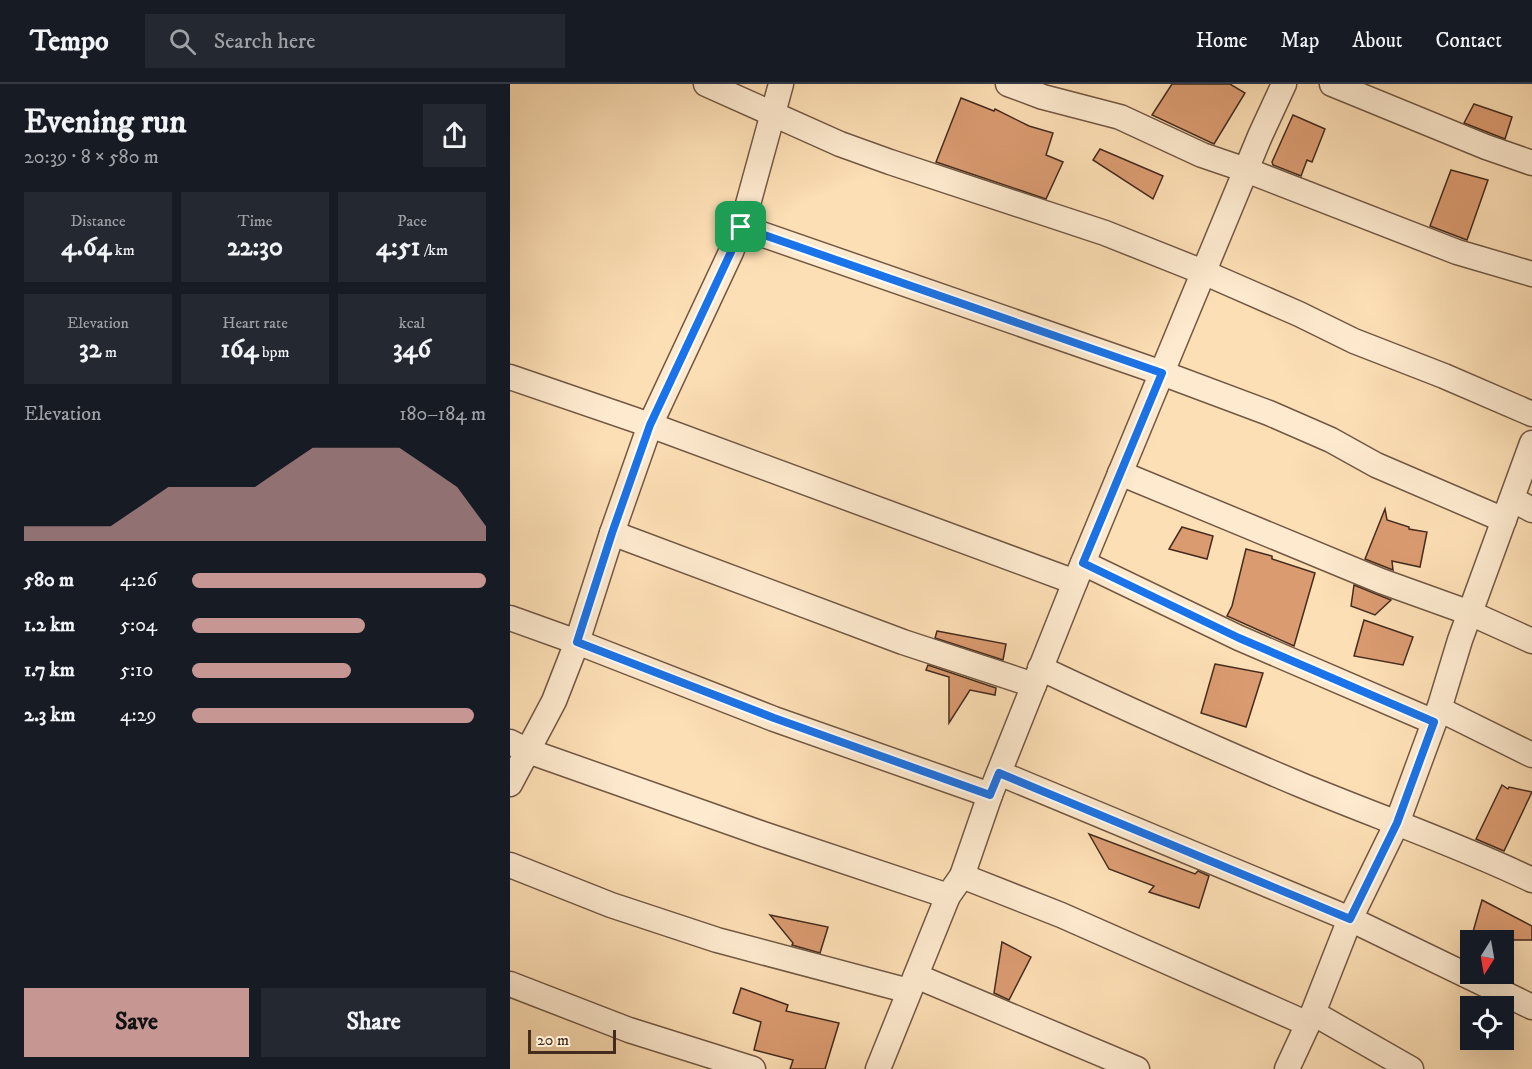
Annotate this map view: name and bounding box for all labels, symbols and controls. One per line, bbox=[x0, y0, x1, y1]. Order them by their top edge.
search box bbox=[145, 14, 565, 68]
text: Tempo bbox=[30, 24, 109, 59]
icon: search bbox=[166, 25, 199, 58]
text: Search here bbox=[214, 28, 315, 55]
text: Home bbox=[1196, 28, 1248, 54]
text: Map bbox=[1281, 28, 1319, 54]
text: About bbox=[1352, 28, 1403, 54]
text: Contact bbox=[1436, 28, 1502, 54]
text: Evening run bbox=[24, 102, 186, 143]
button: share bbox=[423, 104, 486, 167]
text: 20:39 · 8 × 580 m bbox=[24, 145, 159, 170]
pin bbox=[715, 201, 766, 252]
icon: arrive bbox=[724, 210, 757, 243]
text: Distance bbox=[70, 211, 126, 231]
text: Time bbox=[238, 211, 272, 231]
text: Pace bbox=[397, 211, 427, 231]
text: 4.64 bbox=[61, 231, 111, 264]
text: 22:30 bbox=[227, 231, 283, 264]
text: 4:51 bbox=[376, 231, 420, 264]
text: km bbox=[111, 240, 135, 260]
text: /km bbox=[420, 240, 448, 260]
text: Elevation bbox=[67, 313, 129, 333]
text: Heart rate bbox=[222, 313, 288, 333]
text: kcal bbox=[399, 313, 425, 333]
text: 32 bbox=[79, 333, 102, 366]
text: 164 bbox=[221, 333, 258, 366]
text: 346 bbox=[393, 333, 431, 366]
text: m bbox=[102, 342, 117, 362]
text: bpm bbox=[258, 342, 289, 362]
text: Elevation bbox=[24, 402, 101, 427]
text: 180–184 m bbox=[399, 402, 486, 427]
text: 580 m bbox=[24, 568, 74, 593]
text: 4:26 bbox=[120, 568, 157, 593]
text: 1.2 km bbox=[24, 613, 75, 638]
text: 5:04 bbox=[120, 613, 157, 638]
text: 1.7 km bbox=[24, 658, 75, 683]
text: 5:10 bbox=[120, 658, 153, 683]
text: 2.3 km bbox=[24, 703, 76, 728]
text: 4:29 bbox=[120, 703, 157, 728]
north arrow bbox=[1460, 930, 1514, 984]
map controls bbox=[1460, 930, 1514, 1050]
button: Save bbox=[24, 988, 249, 1057]
button: Share bbox=[261, 988, 486, 1057]
button: locate bbox=[1460, 996, 1514, 1050]
scale bar bbox=[528, 1027, 616, 1054]
text: 20 m bbox=[537, 1030, 569, 1050]

